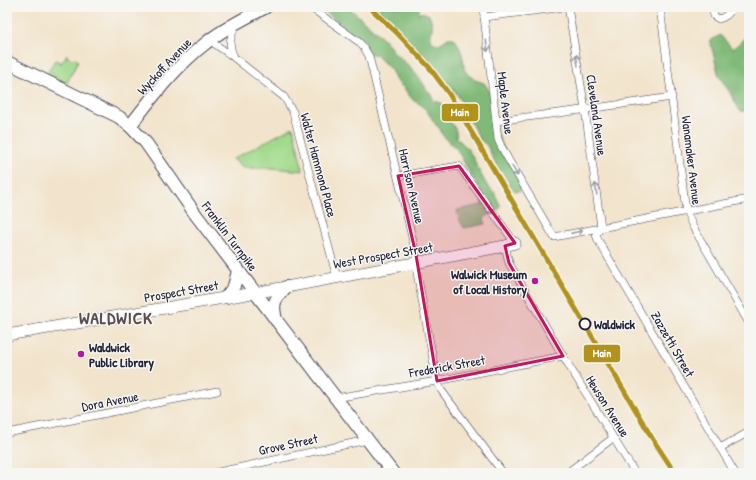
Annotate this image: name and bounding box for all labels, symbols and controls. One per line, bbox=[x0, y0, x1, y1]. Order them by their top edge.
street label: Wyckoff Avenue bbox=[133, 34, 195, 98]
one-way arrow bbox=[483, 39, 491, 52]
one-way arrow bbox=[573, 54, 581, 67]
street label: Maple Avenue bbox=[493, 71, 519, 135]
street label: Cleveland Avenue bbox=[582, 73, 612, 157]
line badge: Main bbox=[441, 103, 479, 122]
text: Main bbox=[451, 105, 469, 119]
street label: Walter Hammond Place bbox=[296, 111, 342, 219]
street label: Wanamaker Avenue bbox=[678, 114, 706, 206]
street label: Harrison Avenue bbox=[395, 147, 429, 225]
one-way arrow bbox=[512, 164, 520, 176]
one-way arrow bbox=[422, 167, 435, 175]
one-way arrow bbox=[592, 183, 600, 196]
street label: Franklin Turnpike bbox=[197, 197, 262, 274]
one-way arrow bbox=[486, 203, 495, 214]
one-way arrow bbox=[570, 228, 583, 236]
street label: West Prospect Street bbox=[332, 237, 435, 273]
place label: Walwick Museum of Local History bbox=[451, 265, 527, 299]
street label: Prospect Street bbox=[142, 276, 220, 306]
marker: Walwick Museum of Local History bbox=[530, 276, 540, 286]
district label: WALDWICK bbox=[79, 306, 153, 329]
street label: Zazzetti Street bbox=[647, 308, 699, 381]
place label: Waldwick bbox=[594, 315, 636, 333]
marker: Waldwick bbox=[578, 317, 592, 331]
place label: Waldwick Public Library bbox=[89, 338, 154, 372]
line badge: Main bbox=[583, 344, 621, 363]
text: Main bbox=[593, 346, 611, 360]
marker: Waldwick Public Library bbox=[76, 349, 86, 359]
street label: Frederick Street bbox=[407, 350, 487, 382]
street label: Hewson Avenue bbox=[582, 372, 634, 440]
street label: Dora Avenue bbox=[80, 387, 140, 415]
street label: Grove Street bbox=[257, 429, 320, 459]

